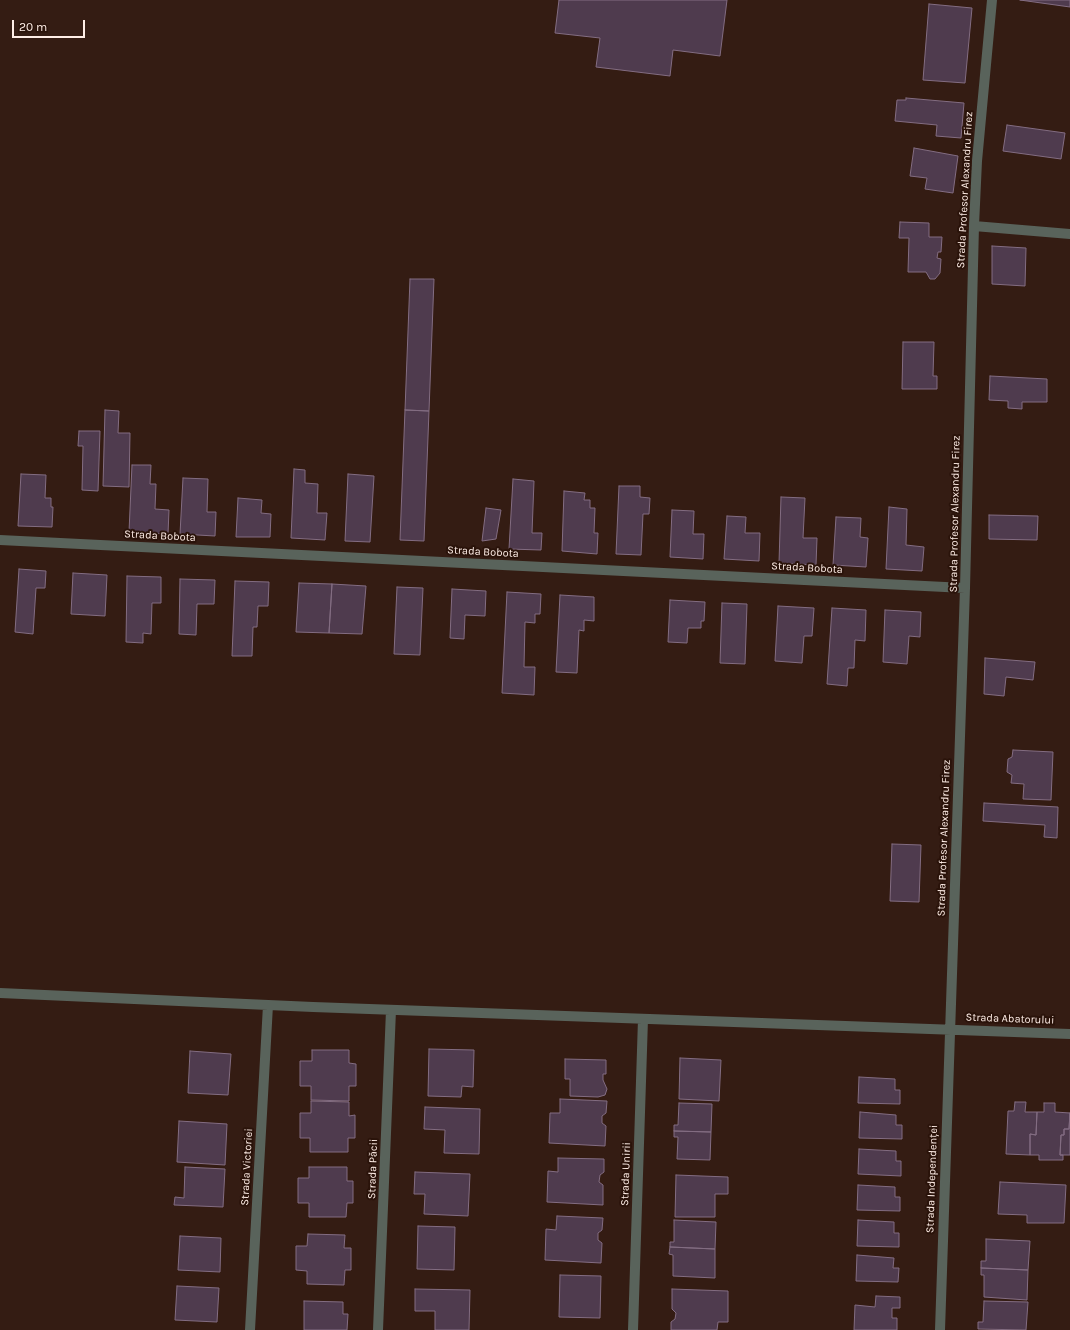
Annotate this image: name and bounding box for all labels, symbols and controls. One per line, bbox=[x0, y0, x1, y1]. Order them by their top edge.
scale bar bbox=[14, 12, 87, 38]
text: 20 m bbox=[19, 20, 47, 34]
street label: Strada Profesor Alexandru Firez bbox=[954, 111, 976, 269]
street label: Strada Profesor Alexandru Firez bbox=[947, 435, 963, 593]
street label: Strada Bobota bbox=[124, 528, 196, 544]
street label: Strada Bobota bbox=[447, 544, 519, 560]
street label: Strada Bobota bbox=[771, 560, 843, 576]
street label: Strada Profesor Alexandru Firez bbox=[935, 759, 953, 917]
street label: Strada Abatorului bbox=[965, 1011, 1055, 1027]
street label: Strada Independenței bbox=[924, 1125, 940, 1233]
street label: Strada Victoriei bbox=[238, 1128, 256, 1206]
street label: Strada Păcii bbox=[365, 1139, 381, 1199]
street label: Strada Unirii bbox=[618, 1142, 634, 1206]

